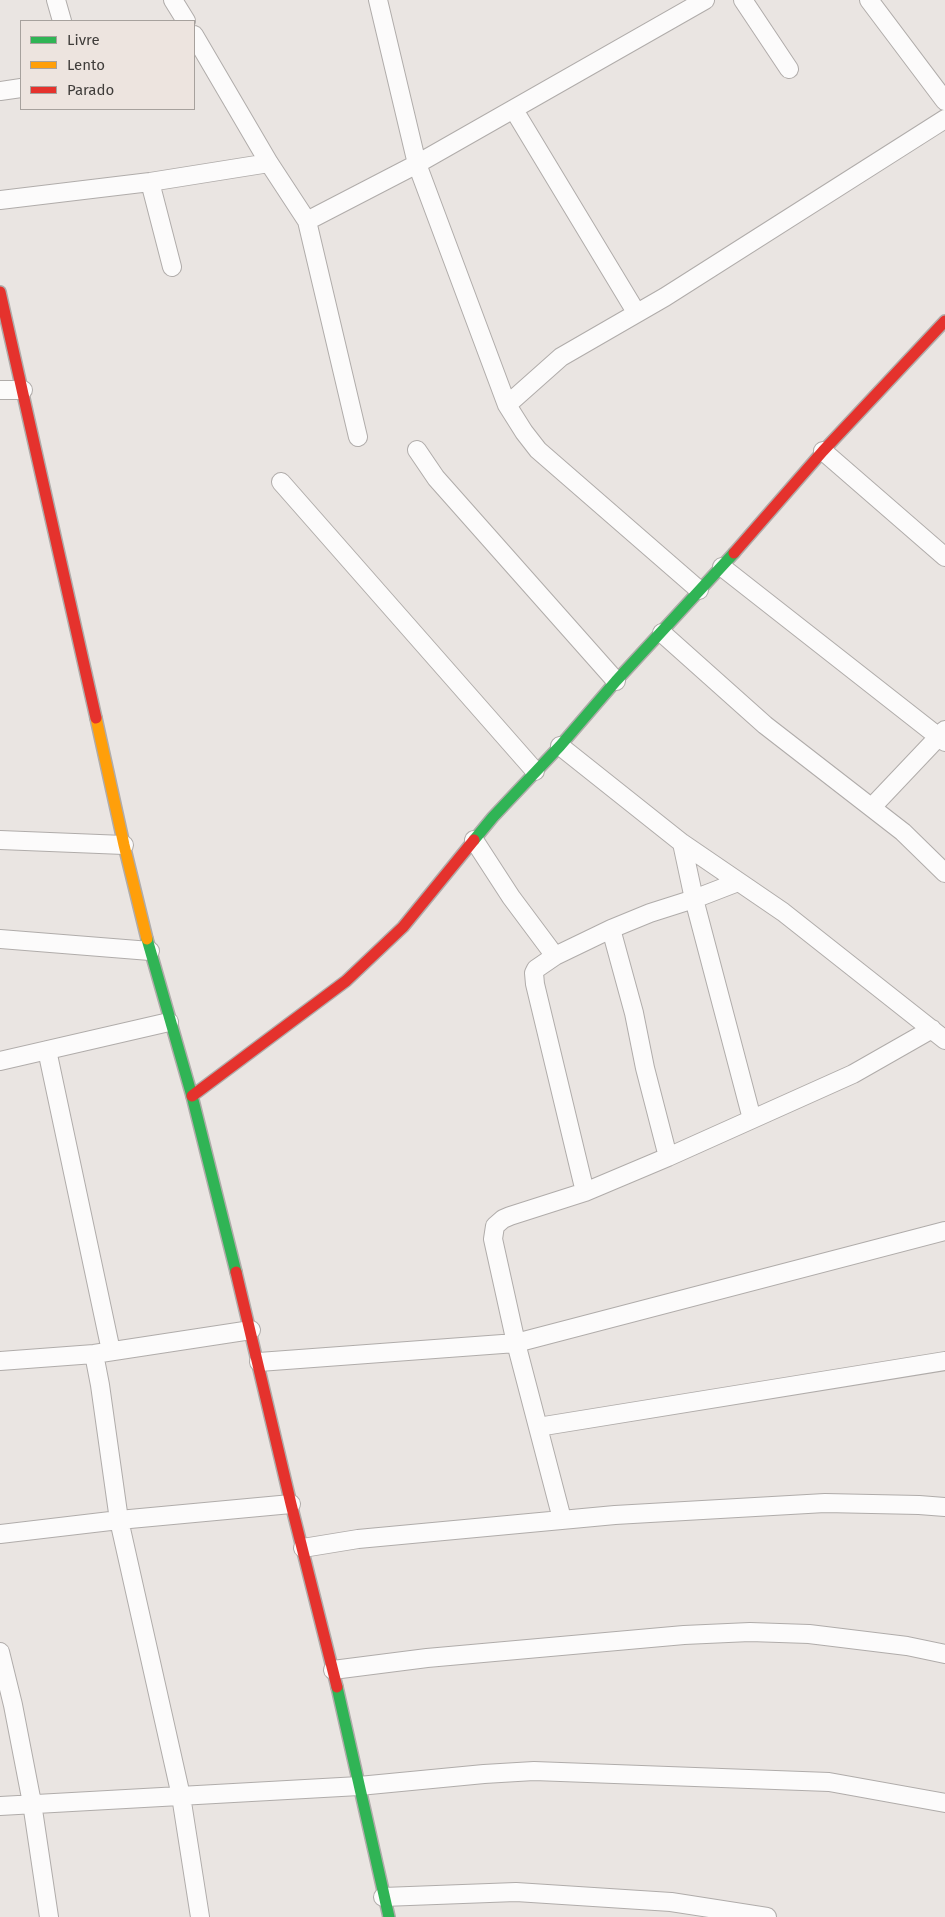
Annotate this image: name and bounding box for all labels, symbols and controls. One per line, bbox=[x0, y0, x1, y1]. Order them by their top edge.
legend bbox=[20, 20, 195, 110]
text: Livre bbox=[67, 31, 100, 49]
text: Lento bbox=[67, 56, 105, 74]
text: Parado bbox=[67, 81, 114, 99]

